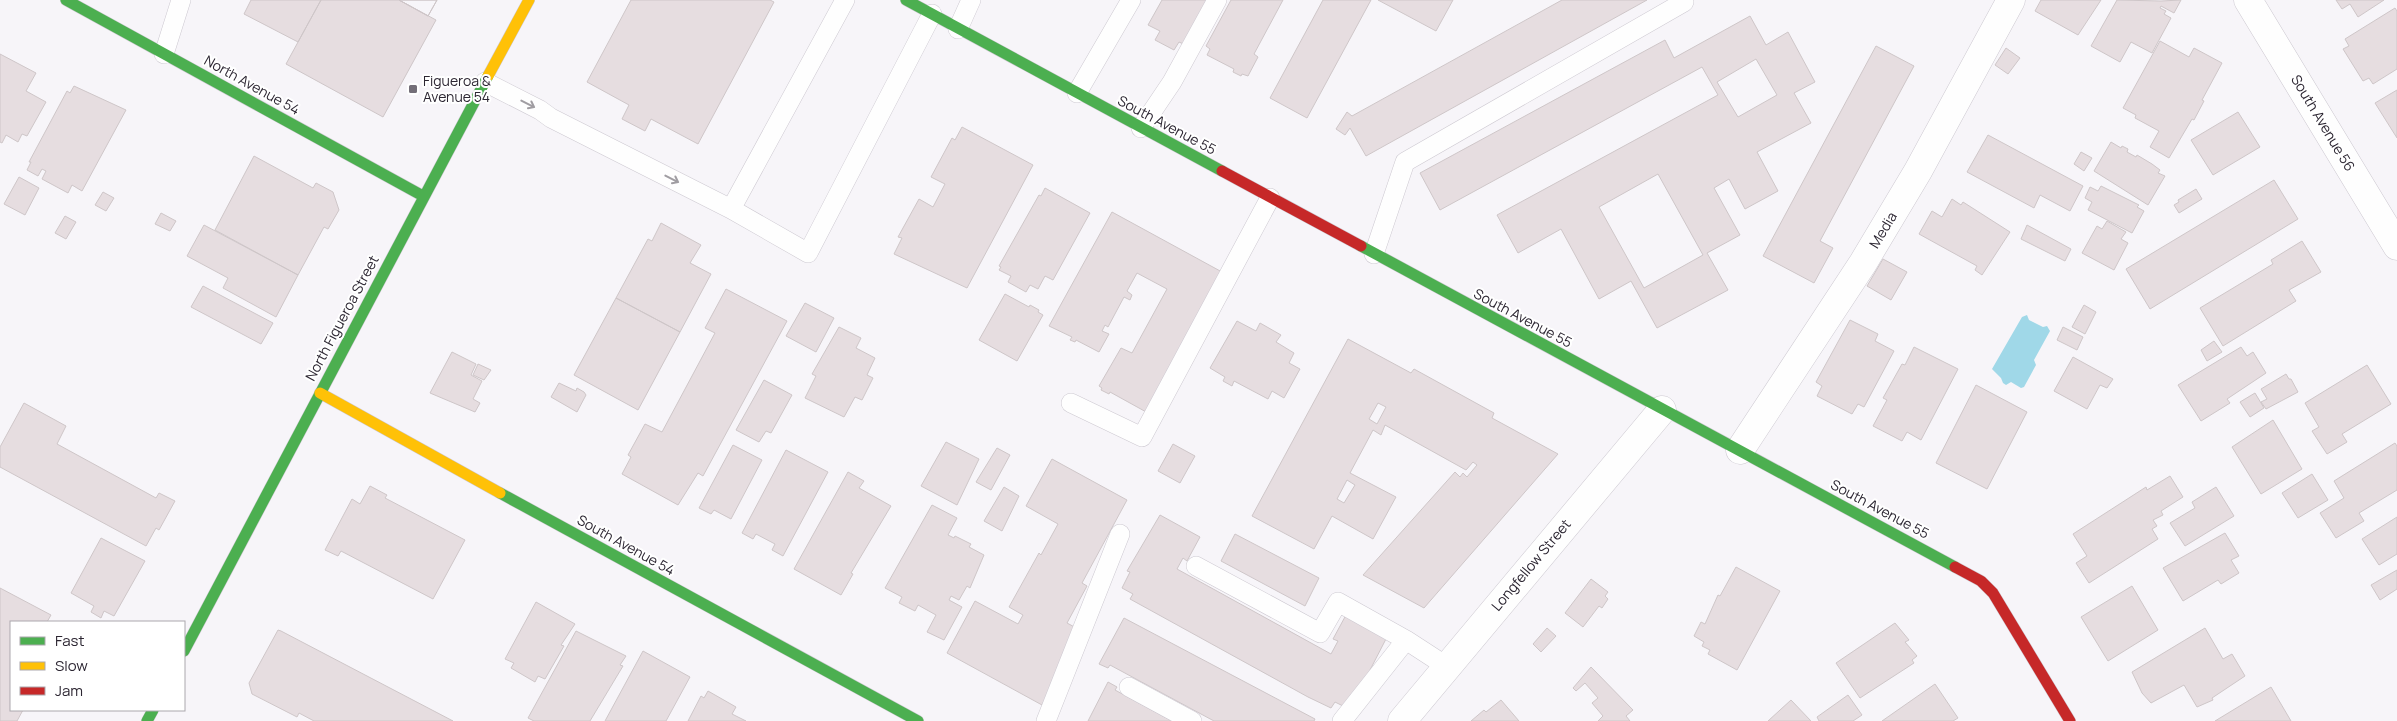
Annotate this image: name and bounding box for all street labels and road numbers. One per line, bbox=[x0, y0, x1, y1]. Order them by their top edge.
street label: North Avenue 54 bbox=[201, 50, 304, 119]
street label: South Avenue 56 bbox=[2287, 71, 2360, 175]
street label: South Avenue 55 bbox=[1115, 91, 1220, 158]
street label: Media bbox=[1864, 208, 1901, 251]
street label: North Figueroa Street bbox=[300, 251, 383, 384]
street label: South Avenue 55 bbox=[1471, 284, 1576, 351]
street label: South Avenue 55 bbox=[1828, 475, 1933, 542]
street label: South Avenue 54 bbox=[574, 510, 679, 579]
street label: Longfellow Street bbox=[1487, 515, 1575, 614]

